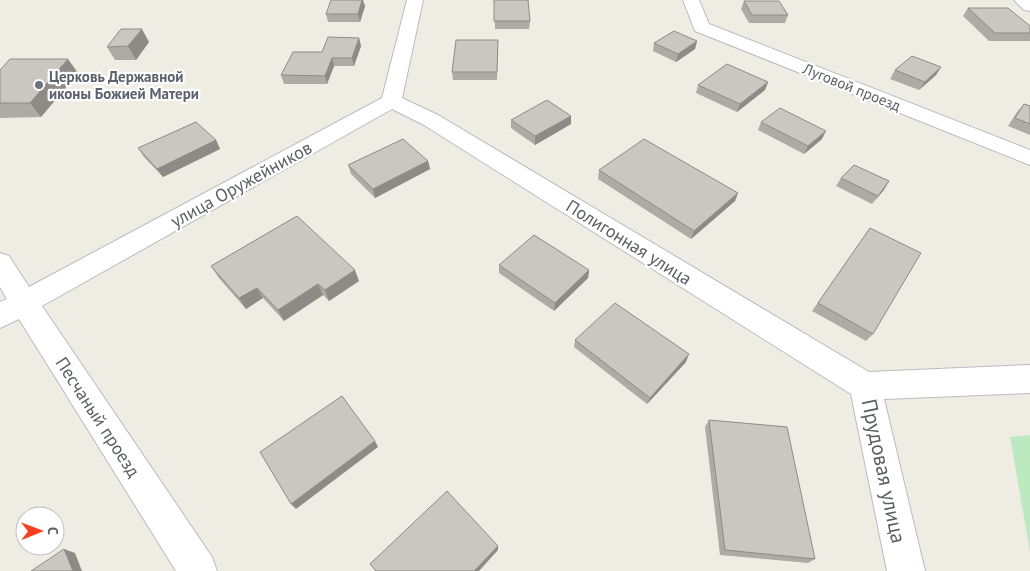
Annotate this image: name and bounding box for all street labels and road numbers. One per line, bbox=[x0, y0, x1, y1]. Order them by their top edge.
street label: Луговой проезд bbox=[799, 58, 904, 115]
street label: улица Оружейников bbox=[166, 136, 316, 232]
street label: Полигонная улица bbox=[562, 194, 696, 290]
street label: Песчаный проезд bbox=[51, 353, 146, 482]
street label: Прудовая улица bbox=[856, 396, 912, 546]

